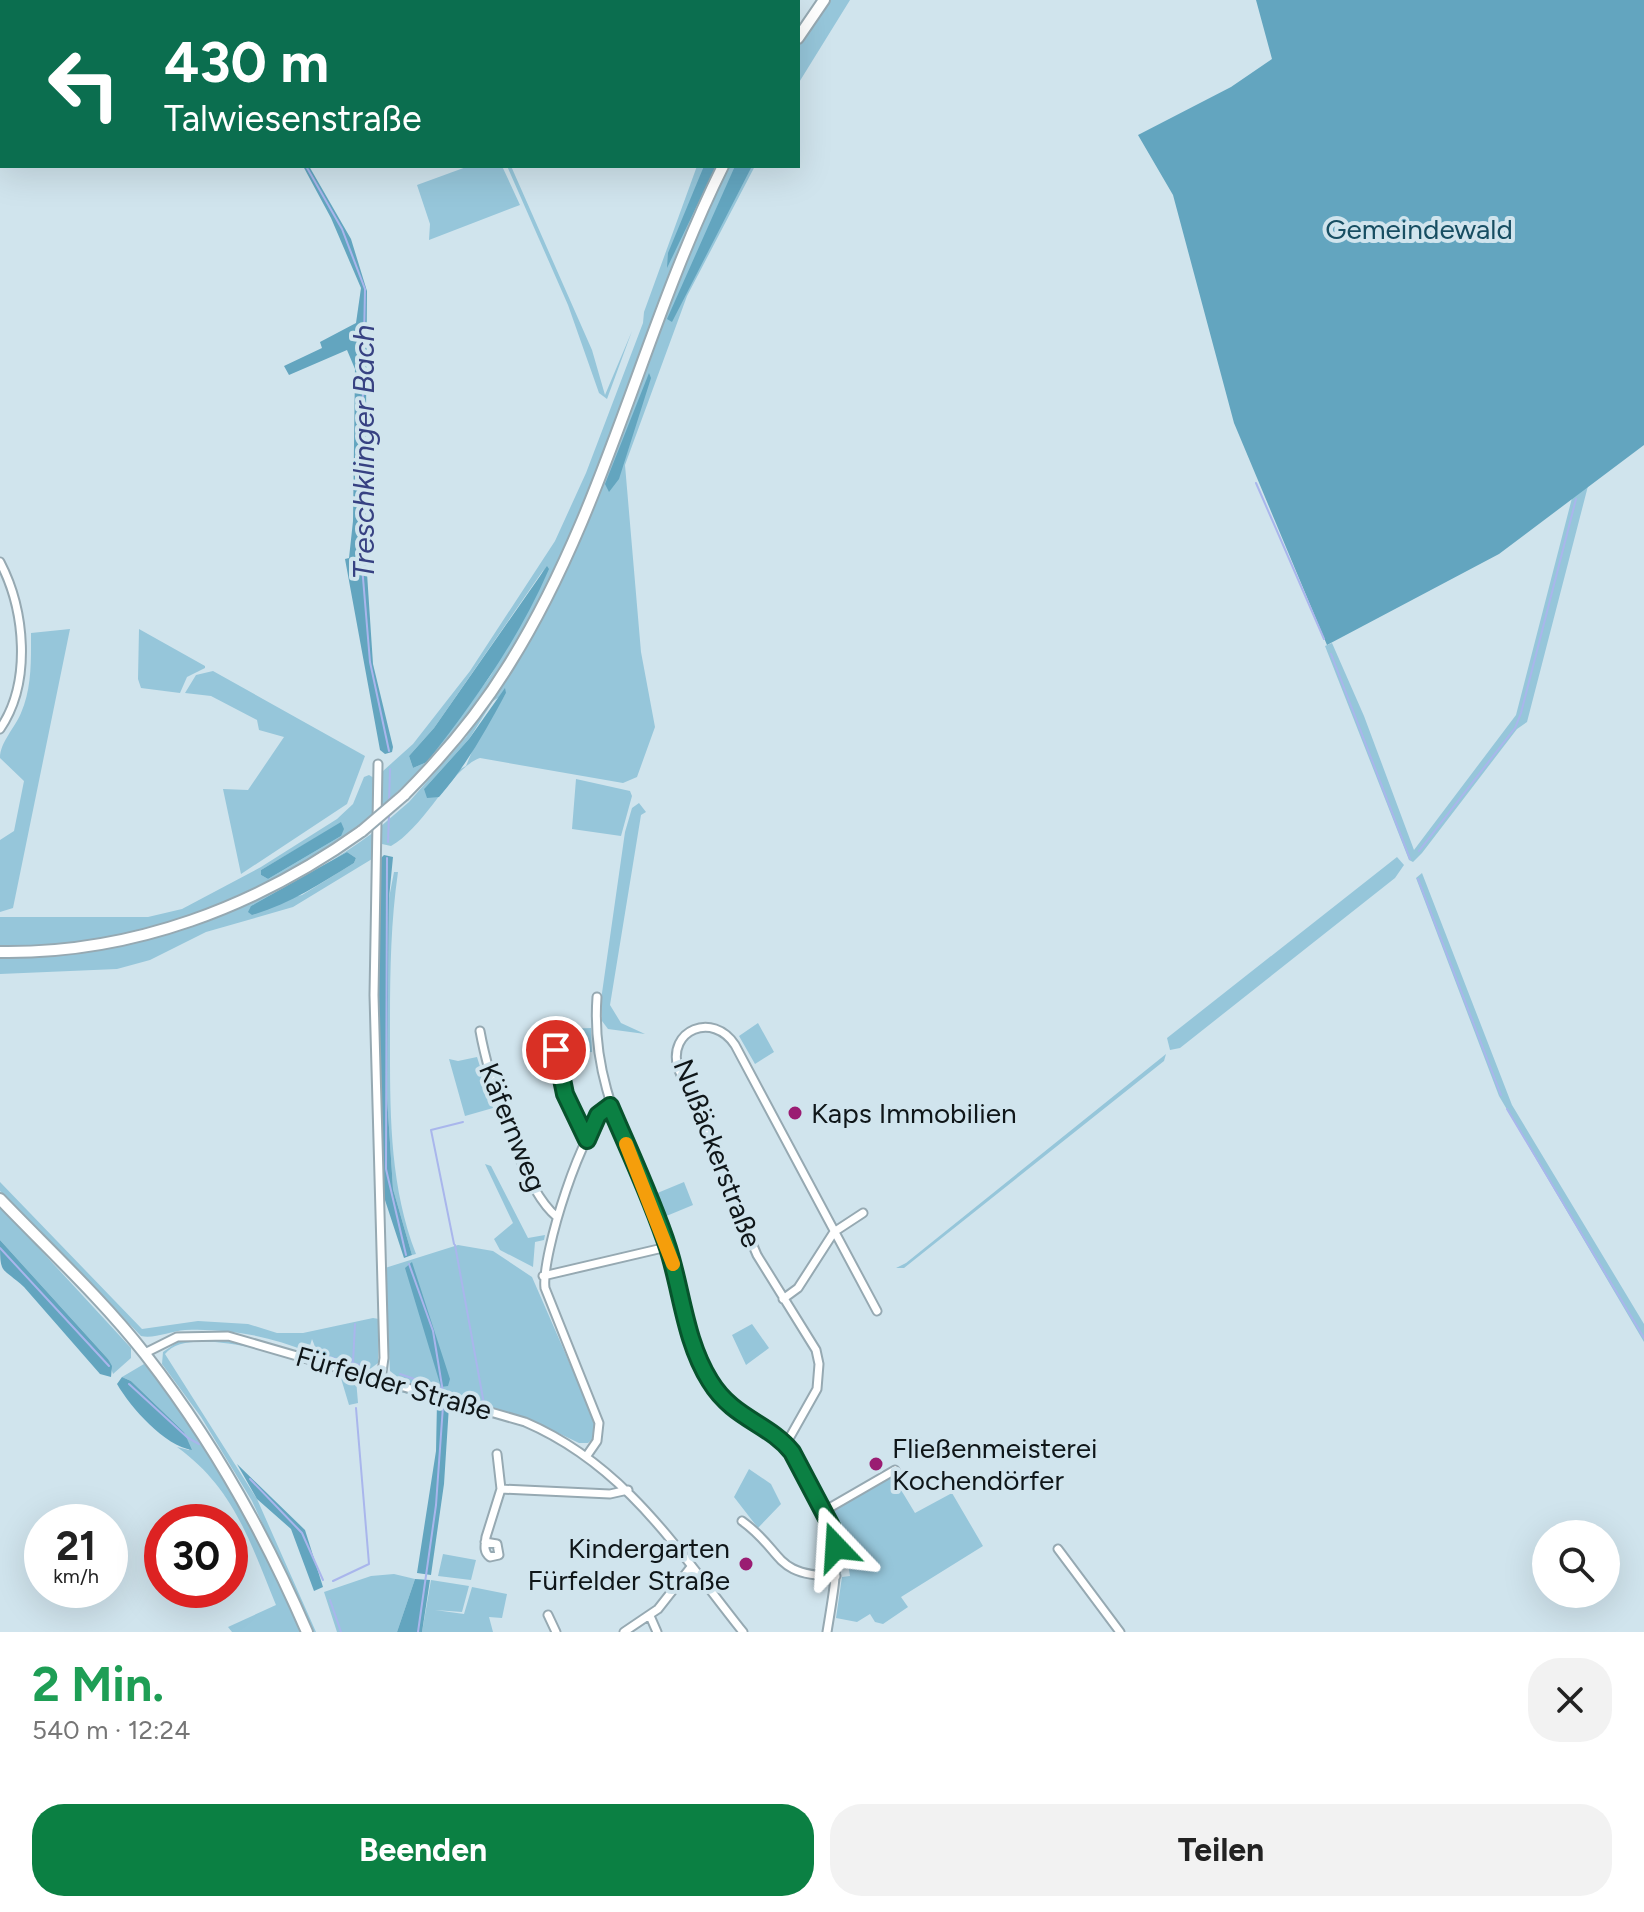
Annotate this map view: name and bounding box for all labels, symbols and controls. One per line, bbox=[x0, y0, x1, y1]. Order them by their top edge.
text: 430 m bbox=[164, 29, 329, 96]
icon: left bbox=[32, 32, 136, 136]
text: Talwiesenstraße bbox=[164, 97, 422, 140]
park label: Gemeindewald bbox=[1325, 212, 1513, 246]
water label: Treschklinger Bach bbox=[345, 325, 382, 579]
pin bbox=[522, 1016, 590, 1084]
icon: arrive bbox=[534, 1028, 578, 1072]
street label: Nußäckerstraße bbox=[666, 1054, 770, 1252]
street label: Käfernweg bbox=[472, 1058, 554, 1196]
place label: Kaps Immobilien bbox=[811, 1096, 1017, 1130]
marker: Kaps Immobilien bbox=[786, 1104, 804, 1122]
street label: Fürfelder Straße bbox=[292, 1339, 496, 1427]
place label: Fließenmeisterei Kochendörfer bbox=[892, 1431, 1098, 1497]
marker: Fließenmeisterei Kochendörfer bbox=[867, 1455, 885, 1473]
speed limit sign: 30 bbox=[144, 1504, 248, 1608]
position arrow bbox=[794, 1505, 878, 1589]
map controls bbox=[1532, 1520, 1620, 1608]
button: search bbox=[1532, 1520, 1620, 1608]
text: 21 bbox=[56, 1522, 96, 1570]
place label: Kindergarten Fürfelder Straße bbox=[528, 1531, 730, 1597]
marker: Kindergarten Fürfelder Straße bbox=[737, 1555, 755, 1573]
text: km/h bbox=[53, 1564, 99, 1588]
text: 2 Min. bbox=[32, 1655, 164, 1713]
button: close bbox=[1528, 1658, 1612, 1742]
text: 540 m · 12:24 bbox=[32, 1714, 190, 1746]
button: Beenden bbox=[32, 1804, 814, 1896]
button: Teilen bbox=[830, 1804, 1612, 1896]

